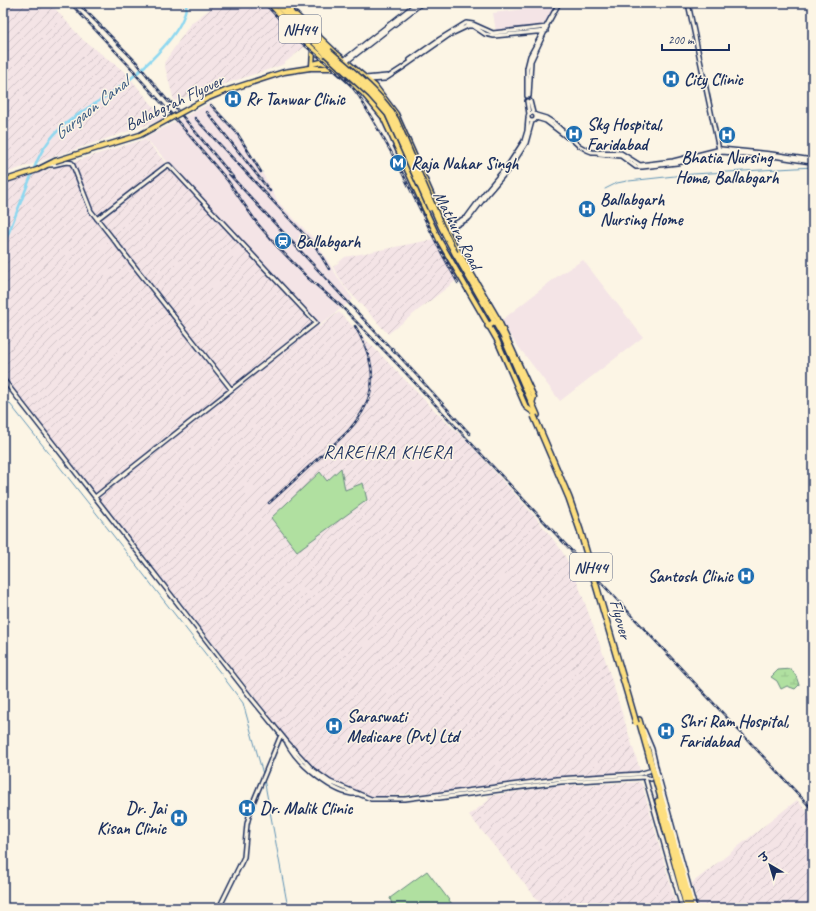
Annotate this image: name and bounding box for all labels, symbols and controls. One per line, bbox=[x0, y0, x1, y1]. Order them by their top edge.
road number: NH44 bbox=[279, 15, 321, 43]
scale bar bbox=[662, 26, 729, 52]
text: 200 m bbox=[668, 32, 695, 48]
water label: Gurgaon Canal bbox=[49, 68, 138, 144]
street label: Ballabgrah Flyover bbox=[121, 69, 229, 135]
hospital icon: City Clinic bbox=[661, 69, 681, 89]
place label: City Clinic bbox=[684, 69, 744, 90]
hospital icon: Rr Tanwar Clinic bbox=[223, 89, 243, 109]
place label: Rr Tanwar Clinic bbox=[246, 89, 346, 110]
place label: Skg Hospital, Faridabad bbox=[587, 114, 664, 155]
hospital icon: Skg Hospital, Faridabad bbox=[564, 124, 584, 144]
hospital icon: Bhatia Nursing Home, Ballabgarh bbox=[717, 125, 737, 145]
place label: Bhatia Nursing Home, Ballabgarh bbox=[675, 147, 780, 188]
metro station icon: Raja Nahar Singh bbox=[388, 153, 408, 173]
place label: Raja Nahar Singh bbox=[411, 153, 520, 174]
street label: Mathura Road bbox=[429, 188, 487, 275]
place label: Ballabgarh Nursing Home bbox=[600, 189, 685, 230]
hospital icon: Ballabgarh Nursing Home bbox=[577, 199, 597, 219]
station icon: Ballabgarh bbox=[273, 231, 293, 251]
place label: Ballabgarh bbox=[296, 231, 361, 252]
district label: RAREHRA KHERA bbox=[323, 441, 453, 463]
road number: NH44 bbox=[570, 553, 612, 581]
place label: Santosh Clinic bbox=[648, 566, 734, 587]
hospital icon: Santosh Clinic bbox=[736, 566, 756, 586]
street label: Flyover bbox=[605, 597, 637, 643]
place label: Saraswati Medicare (Pvt) Ltd bbox=[347, 706, 462, 747]
place label: Shri Ram Hospital, Faridabad bbox=[679, 711, 790, 752]
hospital icon: Saraswati Medicare (Pvt) Ltd bbox=[324, 716, 344, 736]
hospital icon: Shri Ram Hospital, Faridabad bbox=[656, 721, 676, 741]
place label: Dr. Jai Kisan Clinic bbox=[97, 798, 169, 839]
hospital icon: Dr. Malik Clinic bbox=[237, 798, 257, 818]
place label: Dr. Malik Clinic bbox=[260, 798, 353, 819]
hospital icon: Dr. Jai Kisan Clinic bbox=[169, 808, 189, 828]
north arrow bbox=[750, 845, 790, 885]
text: उ bbox=[756, 848, 772, 866]

